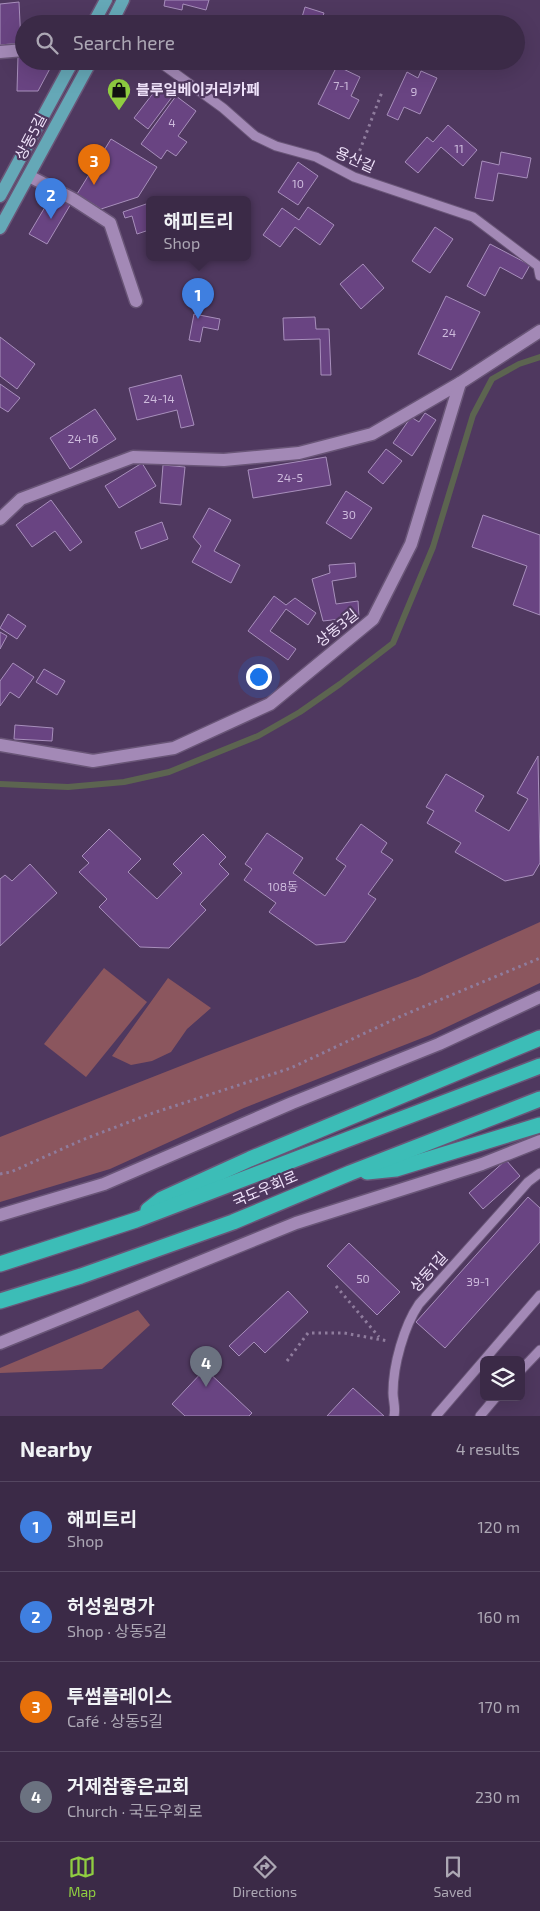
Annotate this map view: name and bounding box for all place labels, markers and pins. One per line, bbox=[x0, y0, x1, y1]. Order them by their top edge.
shop icon: 블루일베이커리카페 bbox=[106, 77, 132, 111]
place label: 블루일베이커리카페 bbox=[136, 80, 260, 98]
pin: 3 bbox=[78, 144, 110, 185]
pin: 2 bbox=[35, 178, 67, 219]
pin: 1 bbox=[182, 278, 214, 319]
pin: 4 bbox=[190, 1346, 222, 1387]

